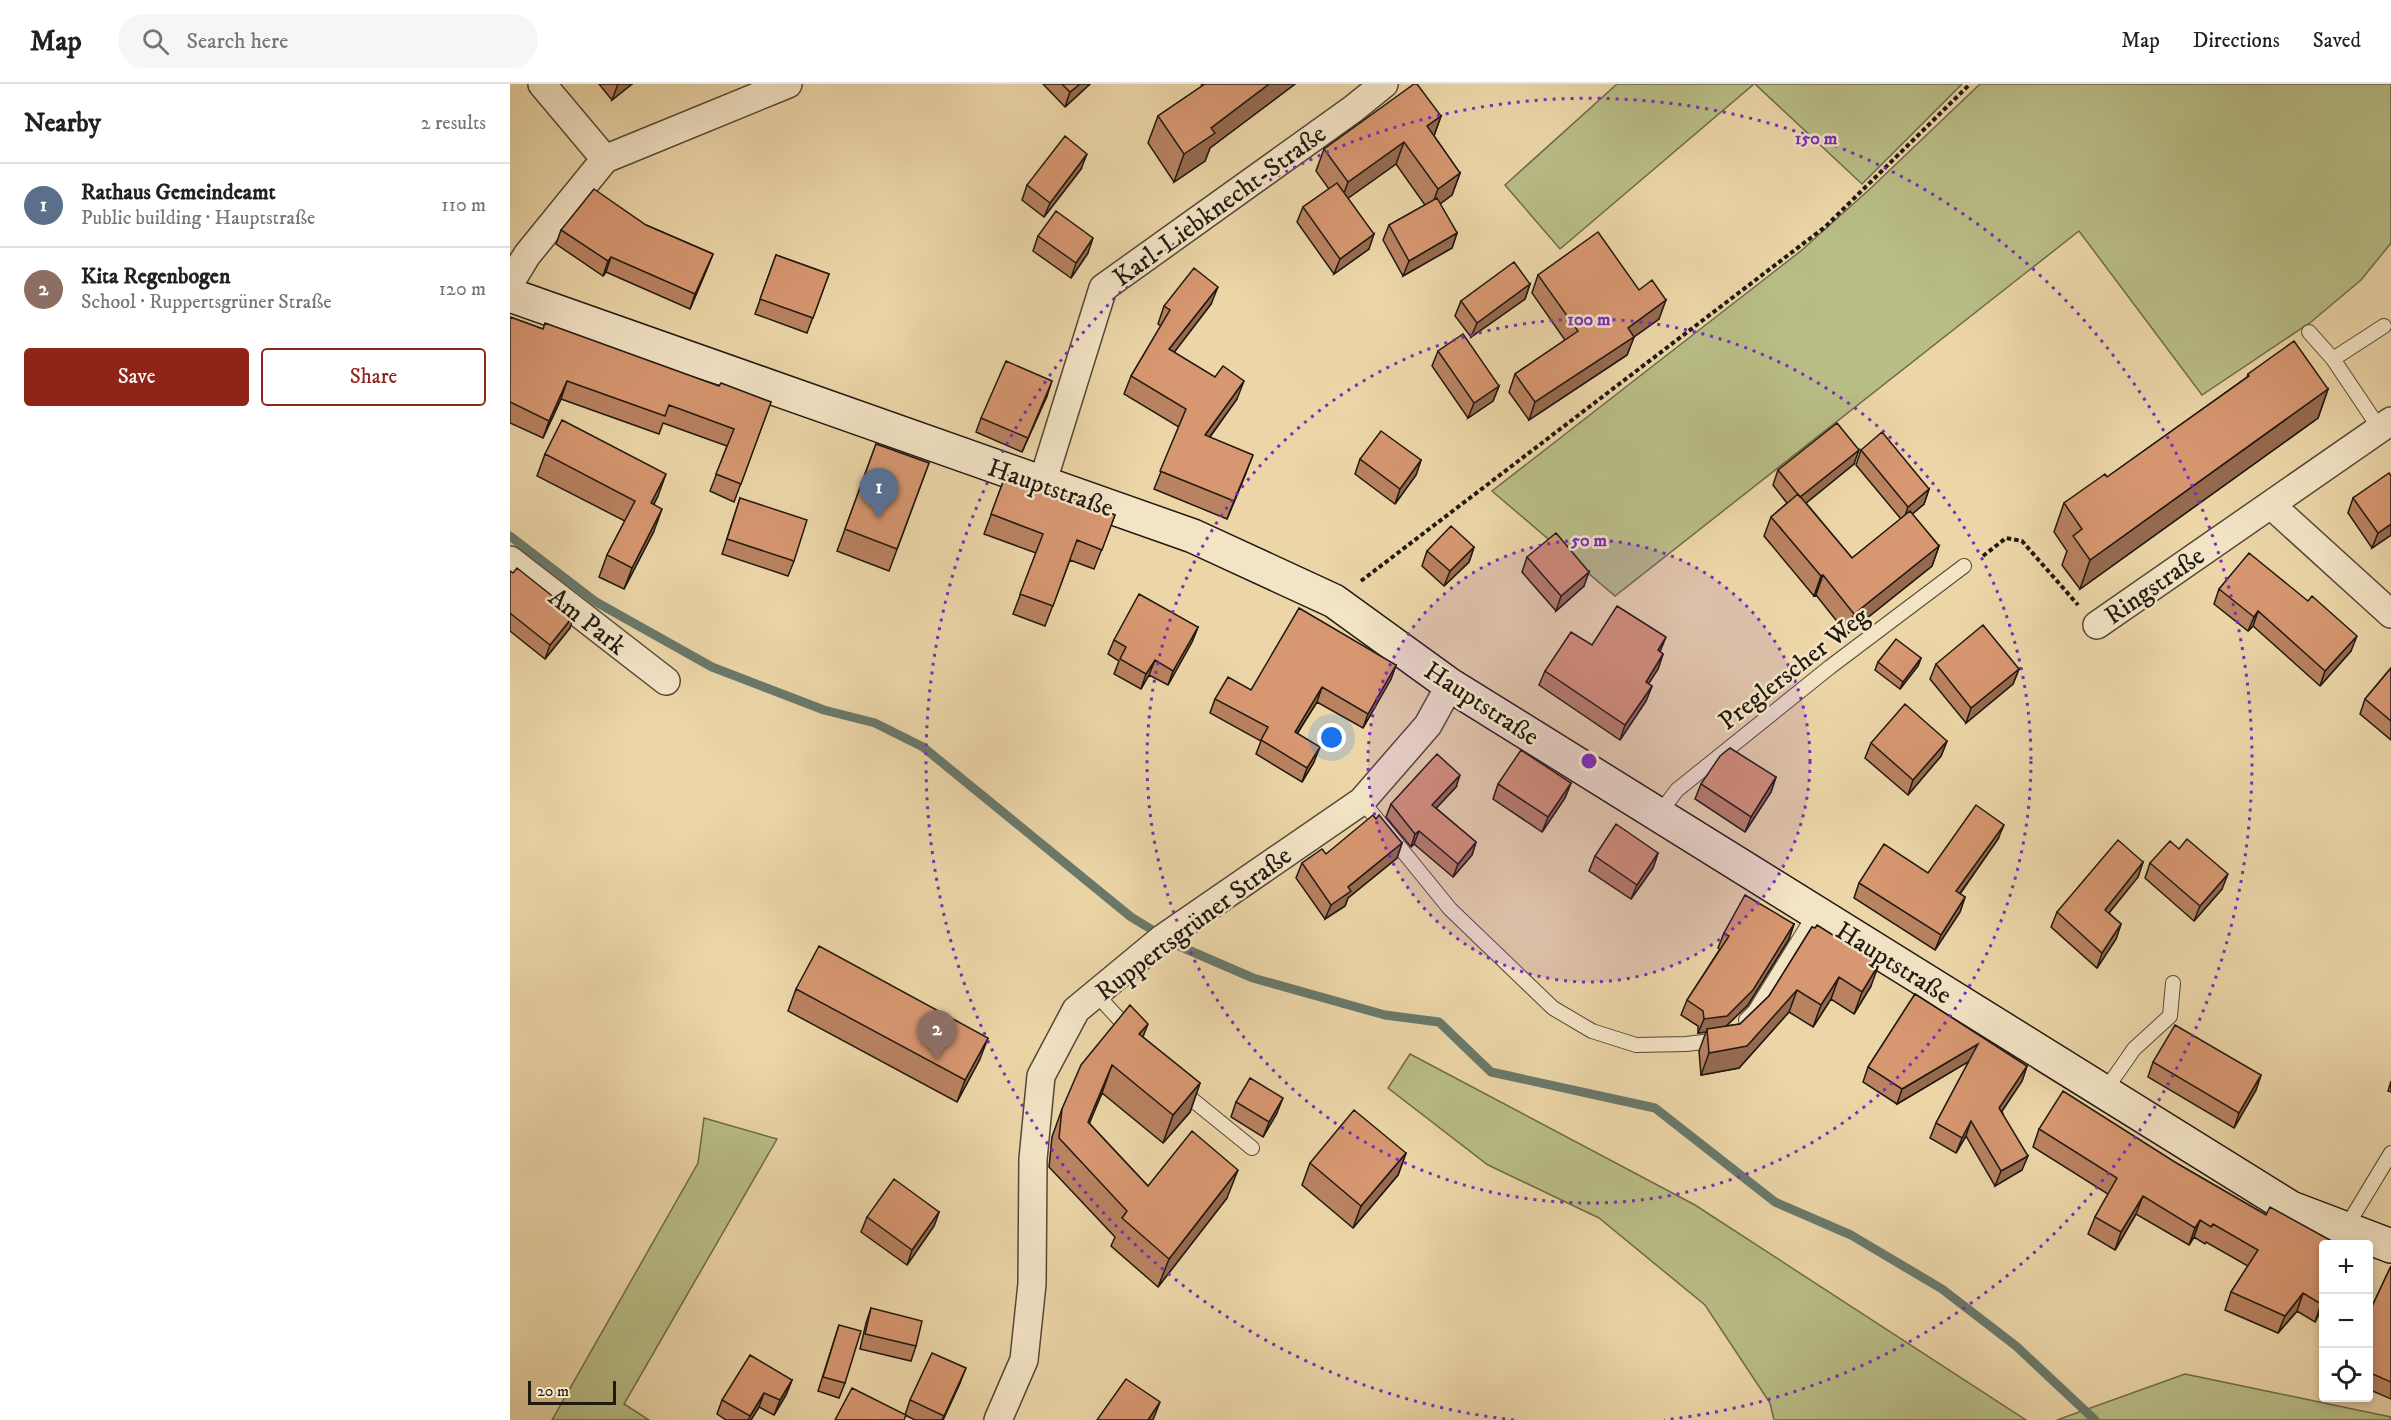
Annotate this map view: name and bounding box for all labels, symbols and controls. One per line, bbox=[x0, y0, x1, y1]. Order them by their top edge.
search box bbox=[118, 14, 538, 68]
text: Map bbox=[30, 24, 82, 59]
icon: search bbox=[139, 25, 172, 58]
text: Search here bbox=[187, 28, 288, 55]
text: Map bbox=[2121, 28, 2160, 54]
text: Directions bbox=[2193, 28, 2280, 54]
text: Saved bbox=[2313, 28, 2361, 54]
text: Nearby bbox=[24, 107, 101, 140]
text: 2 results bbox=[421, 111, 486, 136]
street label: Karl-Liebknecht-Straße bbox=[1107, 118, 1333, 295]
text: 150 m bbox=[1795, 128, 1838, 150]
text: Rathaus Gemeindeamt bbox=[81, 179, 276, 206]
text: 1 bbox=[40, 193, 47, 218]
text: 110 m bbox=[441, 193, 486, 218]
text: Public building · Hauptstraße bbox=[81, 206, 315, 231]
text: Kita Regenbogen bbox=[81, 263, 230, 290]
text: 2 bbox=[39, 277, 48, 302]
text: 120 m bbox=[439, 277, 486, 302]
text: School · Ruppertsgrüner Straße bbox=[81, 290, 332, 315]
text: 100 m bbox=[1567, 309, 1611, 331]
button: Save bbox=[24, 348, 249, 406]
button: Share bbox=[261, 348, 486, 406]
street label: Hauptstraße bbox=[983, 451, 1118, 525]
pin: 1 bbox=[860, 468, 898, 518]
text: 50 m bbox=[1570, 530, 1607, 552]
street label: Ringstraße bbox=[2099, 540, 2211, 633]
street label: Am Park bbox=[541, 581, 633, 663]
street label: Preglerscher Weg bbox=[1712, 600, 1876, 738]
street label: Hauptstraße bbox=[1417, 655, 1545, 754]
your location bbox=[1317, 723, 1346, 752]
centre of rings bbox=[1579, 751, 1599, 771]
street label: Ruppertsgrüner Straße bbox=[1089, 840, 1298, 1009]
street label: Hauptstraße bbox=[1829, 915, 1958, 1012]
pin: 2 bbox=[918, 1010, 956, 1060]
map controls bbox=[2319, 1240, 2373, 1402]
button: + bbox=[2319, 1240, 2373, 1294]
button: − bbox=[2319, 1294, 2373, 1348]
button: locate bbox=[2319, 1348, 2373, 1402]
scale bar bbox=[528, 1378, 616, 1406]
text: 20 m bbox=[537, 1381, 569, 1401]

